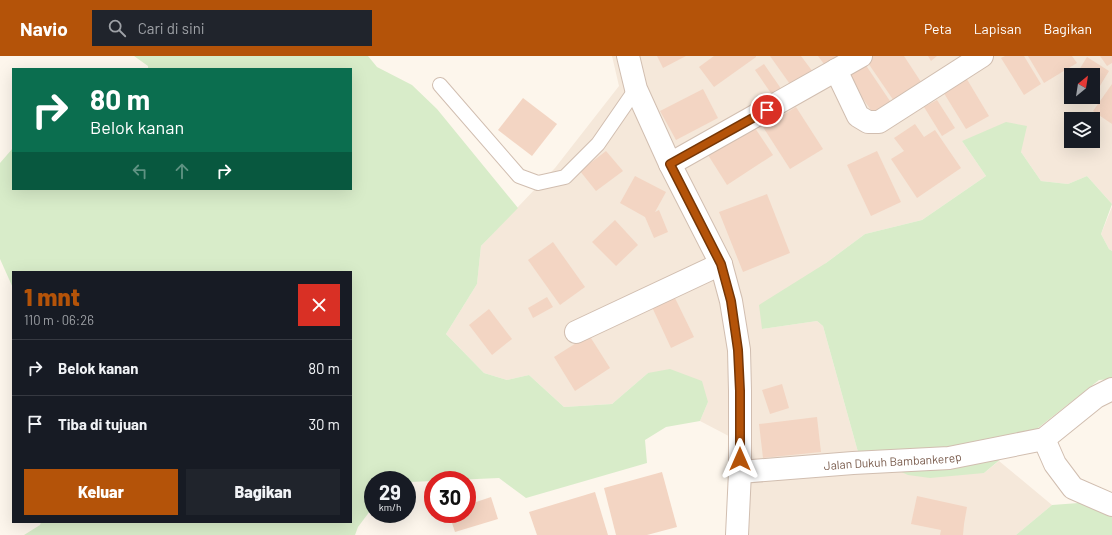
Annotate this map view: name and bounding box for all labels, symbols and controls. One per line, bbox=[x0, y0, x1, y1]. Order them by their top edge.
search box bbox=[92, 10, 372, 46]
text: Navio bbox=[20, 17, 68, 40]
icon: search bbox=[106, 17, 128, 39]
text: Cari di sini bbox=[138, 19, 205, 37]
text: Peta bbox=[924, 20, 952, 37]
text: Lapisan bbox=[974, 20, 1022, 37]
text: Bagikan bbox=[1044, 20, 1092, 37]
north arrow bbox=[1064, 68, 1100, 104]
map controls bbox=[1064, 68, 1100, 148]
text: 80 m bbox=[90, 82, 150, 116]
icon: right bbox=[24, 84, 76, 136]
pin bbox=[750, 93, 784, 127]
icon: arrive bbox=[756, 99, 778, 121]
button: layers bbox=[1064, 112, 1100, 148]
text: Belok kanan bbox=[90, 116, 184, 138]
icon: left bbox=[129, 160, 151, 182]
icon: ahead bbox=[171, 160, 193, 182]
icon: right bbox=[213, 160, 235, 182]
text: 1 mnt bbox=[24, 282, 80, 311]
button: close bbox=[298, 284, 340, 326]
text: 110 m · 06:26 bbox=[24, 312, 94, 328]
icon: right bbox=[24, 357, 46, 379]
text: Belok kanan bbox=[58, 359, 138, 377]
text: 80 m bbox=[308, 359, 340, 377]
icon: arrive bbox=[24, 413, 46, 435]
text: Tiba di tujuan bbox=[58, 415, 147, 433]
text: 30 m bbox=[308, 415, 340, 433]
position arrow bbox=[719, 438, 761, 480]
street label: Jalan Dukuh Bambankerep bbox=[823, 449, 963, 472]
button: Keluar bbox=[24, 469, 178, 515]
button: Bagikan bbox=[186, 469, 340, 515]
speed limit sign: 30 bbox=[424, 471, 476, 523]
text: 29 bbox=[379, 480, 401, 504]
text: km/h bbox=[379, 501, 401, 513]

